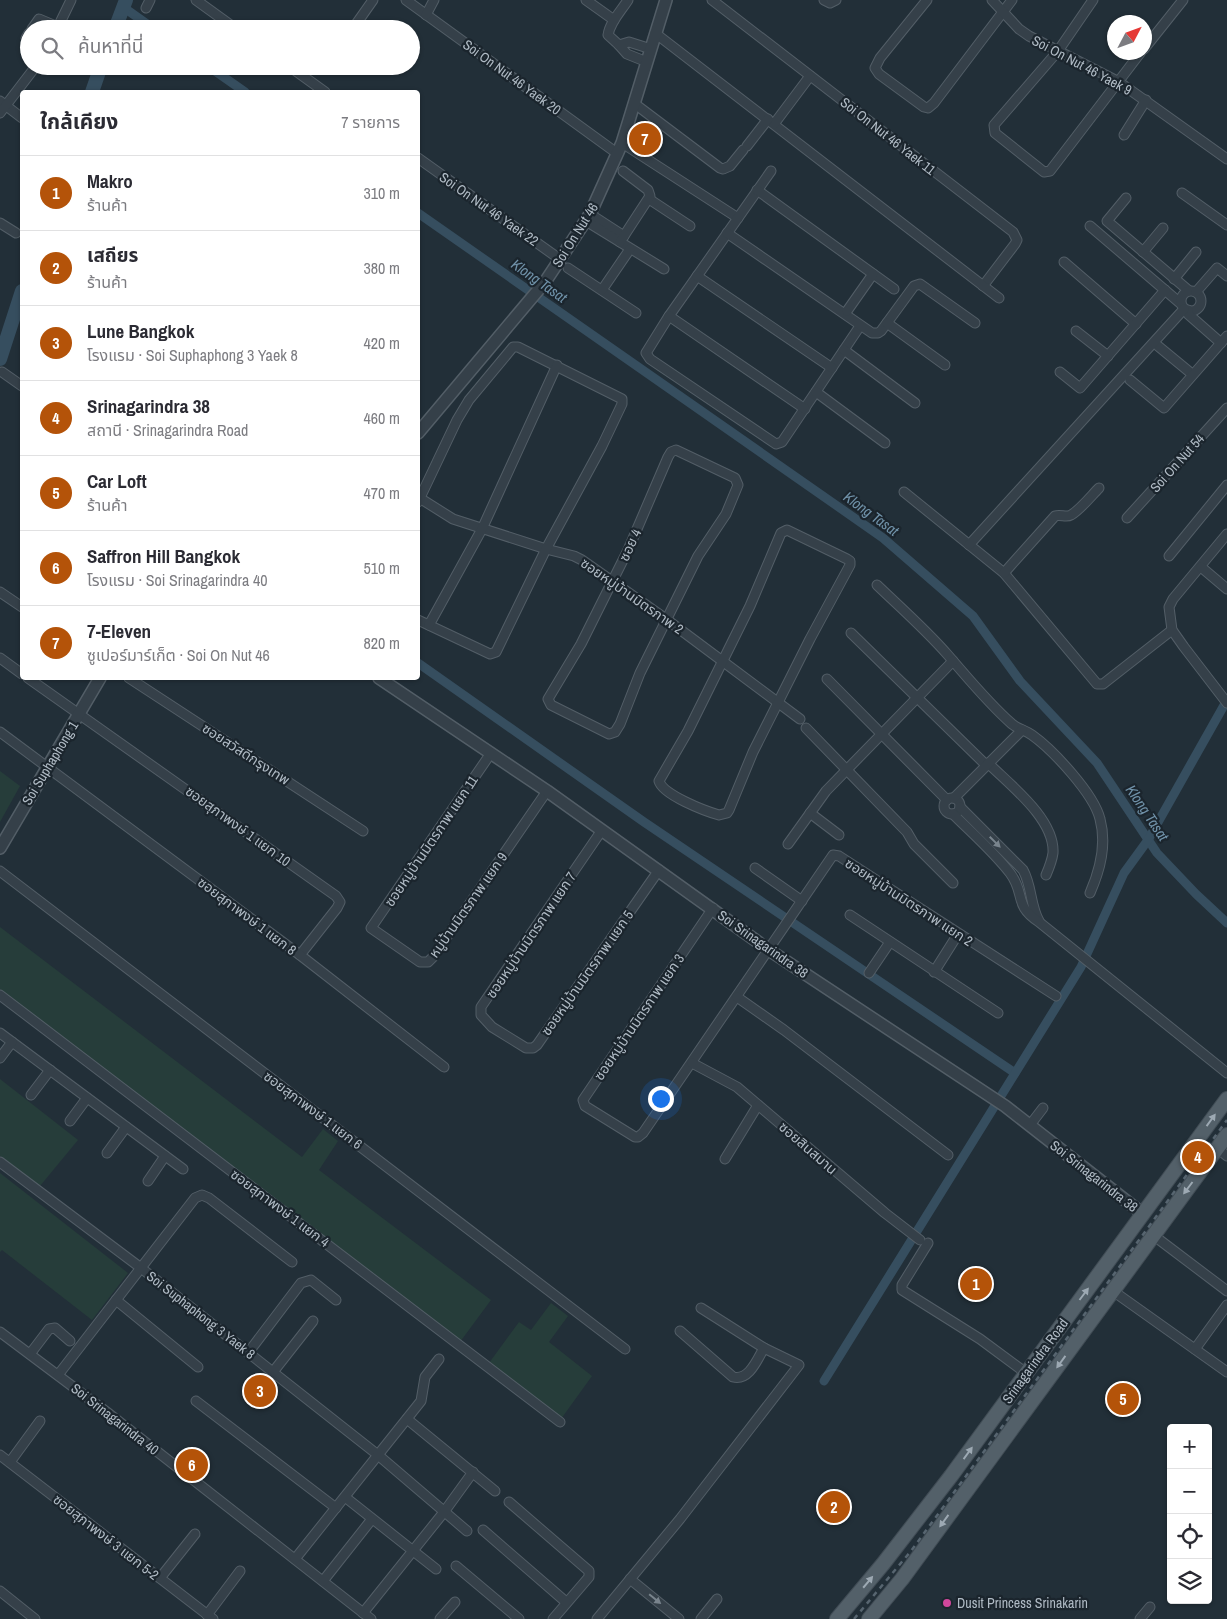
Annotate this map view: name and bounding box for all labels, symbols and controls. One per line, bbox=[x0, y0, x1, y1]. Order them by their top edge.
north arrow bbox=[1107, 15, 1152, 60]
search box bbox=[20, 20, 420, 75]
street label: Soi On Nut 46 Yaek 9 bbox=[1029, 31, 1135, 99]
text: ค้นหาที่นี่ bbox=[78, 33, 143, 59]
icon: search bbox=[38, 34, 66, 62]
street label: Soi On Nut 46 Yaek 20 bbox=[459, 35, 565, 119]
street label: Soi On Nut 46 Yaek 11 bbox=[837, 93, 940, 179]
text: ใกล้เคียง bbox=[40, 107, 118, 136]
text: 7 รายการ bbox=[341, 111, 400, 133]
pin: 7 bbox=[629, 120, 661, 158]
text: Makro bbox=[87, 168, 133, 194]
street label: Soi On Nut 46 Yaek 22 bbox=[436, 168, 542, 250]
text: 1 bbox=[52, 182, 60, 204]
text: 310 m bbox=[364, 182, 400, 204]
text: ร้านค้า bbox=[87, 194, 127, 216]
street label: Soi On Nut 46 bbox=[548, 199, 602, 271]
text: เสถียร bbox=[87, 242, 138, 268]
water label: Klong Tasat bbox=[507, 254, 572, 308]
text: 2 bbox=[52, 257, 60, 279]
text: 380 m bbox=[364, 257, 400, 279]
text: ร้านค้า bbox=[87, 271, 127, 293]
text: Lune Bangkok bbox=[87, 318, 194, 344]
text: 3 bbox=[52, 332, 60, 354]
text: 420 m bbox=[364, 332, 400, 354]
text: โรงแรม · Soi Suphaphong 3 Yaek 8 bbox=[87, 344, 298, 366]
text: Srinagarindra 38 bbox=[87, 393, 210, 419]
text: 4 bbox=[52, 407, 60, 429]
text: 460 m bbox=[364, 407, 400, 429]
text: สถานี · Srinagarindra Road bbox=[87, 419, 248, 441]
street label: Soi On Nut 54 bbox=[1146, 429, 1208, 496]
text: Car Loft bbox=[87, 468, 147, 494]
text: 5 bbox=[52, 482, 60, 504]
text: 470 m bbox=[364, 482, 400, 504]
water label: Klong Tasat bbox=[839, 486, 904, 541]
text: ร้านค้า bbox=[87, 494, 127, 516]
street label: ซอย 4 bbox=[615, 525, 646, 564]
text: Saffron Hill Bangkok bbox=[87, 543, 240, 569]
street label: ซอยหมู่บ้านมิตรภาพ 2 bbox=[577, 554, 687, 638]
text: 6 bbox=[52, 557, 60, 579]
text: 510 m bbox=[364, 557, 400, 579]
text: โรงแรม · Soi Srinagarindra 40 bbox=[87, 569, 267, 591]
text: 7-Eleven bbox=[87, 618, 151, 644]
text: 7 bbox=[52, 632, 60, 654]
text: 820 m bbox=[364, 632, 400, 654]
text: ซูเปอร์มาร์เก็ต · Soi On Nut 46 bbox=[87, 644, 270, 666]
street label: Soi Suphaphong 1 bbox=[18, 717, 83, 808]
street label: ซอยสวัสดีกรุงเทพ bbox=[199, 719, 293, 789]
street label: ซอยหมู่บ้านมิตรภาพ แยก 11 bbox=[380, 771, 482, 910]
water label: Klong Tasat bbox=[1121, 780, 1174, 845]
street label: ซอยสุภาพงษ์ 1 แยก 10 bbox=[182, 782, 294, 870]
one-way arrow bbox=[989, 835, 1001, 847]
street label: หมู่บ้านมิตรภาพ แยก 9 bbox=[425, 849, 511, 961]
street label: ซอยหมู่บ้านมิตรภาพ แยก 2 bbox=[842, 854, 976, 950]
street label: ซอยหมู่บ้านมิตรภาพ แยก 7 bbox=[482, 868, 580, 1002]
street label: ซอยสุภาพงษ์ 1 แยก 8 bbox=[194, 873, 300, 959]
street label: Soi Srinagarindra 38 bbox=[714, 906, 812, 982]
street label: ซอยหมู่บ้านมิตรภาพ แยก 5 bbox=[537, 907, 637, 1039]
street label: ซอยหมู่บ้านมิตรภาพ แยก 3 bbox=[590, 950, 688, 1084]
street label: ซอยสุภาพงษ์ 1 แยก 6 bbox=[260, 1067, 366, 1153]
your location bbox=[648, 1086, 674, 1112]
one-way arrow bbox=[1206, 1114, 1216, 1127]
street label: ซอยสินสมาน bbox=[775, 1118, 841, 1178]
street label: Soi Srinagarindra 38 bbox=[1046, 1136, 1142, 1216]
pin: 4 bbox=[1182, 1138, 1214, 1176]
street label: ซอยสุภาพงษ์ 1 แยก 4 bbox=[227, 1165, 333, 1251]
one-way arrow bbox=[1182, 1181, 1193, 1194]
pin: 1 bbox=[960, 1265, 992, 1303]
street label: Soi Suphaphong 3 Yaek 8 bbox=[143, 1267, 259, 1363]
one-way arrow bbox=[1078, 1288, 1089, 1301]
street label: Srinagarindra Road bbox=[998, 1315, 1072, 1407]
one-way arrow bbox=[1056, 1355, 1066, 1369]
pin: 3 bbox=[244, 1372, 276, 1410]
street label: Soi Srinagarindra 40 bbox=[67, 1379, 163, 1459]
pin: 5 bbox=[1107, 1380, 1139, 1418]
map controls bbox=[1167, 1424, 1212, 1604]
button: + bbox=[1167, 1424, 1212, 1469]
pin: 6 bbox=[176, 1446, 208, 1484]
one-way arrow bbox=[962, 1447, 973, 1460]
button: − bbox=[1167, 1469, 1212, 1514]
pin: 2 bbox=[818, 1488, 850, 1526]
street label: ซอยสุภาพงษ์ 3 แยก 5-2 bbox=[50, 1490, 162, 1584]
one-way arrow bbox=[939, 1514, 949, 1528]
button: locate bbox=[1167, 1514, 1212, 1559]
button: layers bbox=[1167, 1559, 1212, 1604]
one-way arrow bbox=[863, 1575, 874, 1588]
one-way arrow bbox=[648, 1593, 661, 1604]
place label: Dusit Princess Srinakarin bbox=[957, 1594, 1088, 1612]
marker: Dusit Princess Srinakarin bbox=[941, 1597, 953, 1609]

